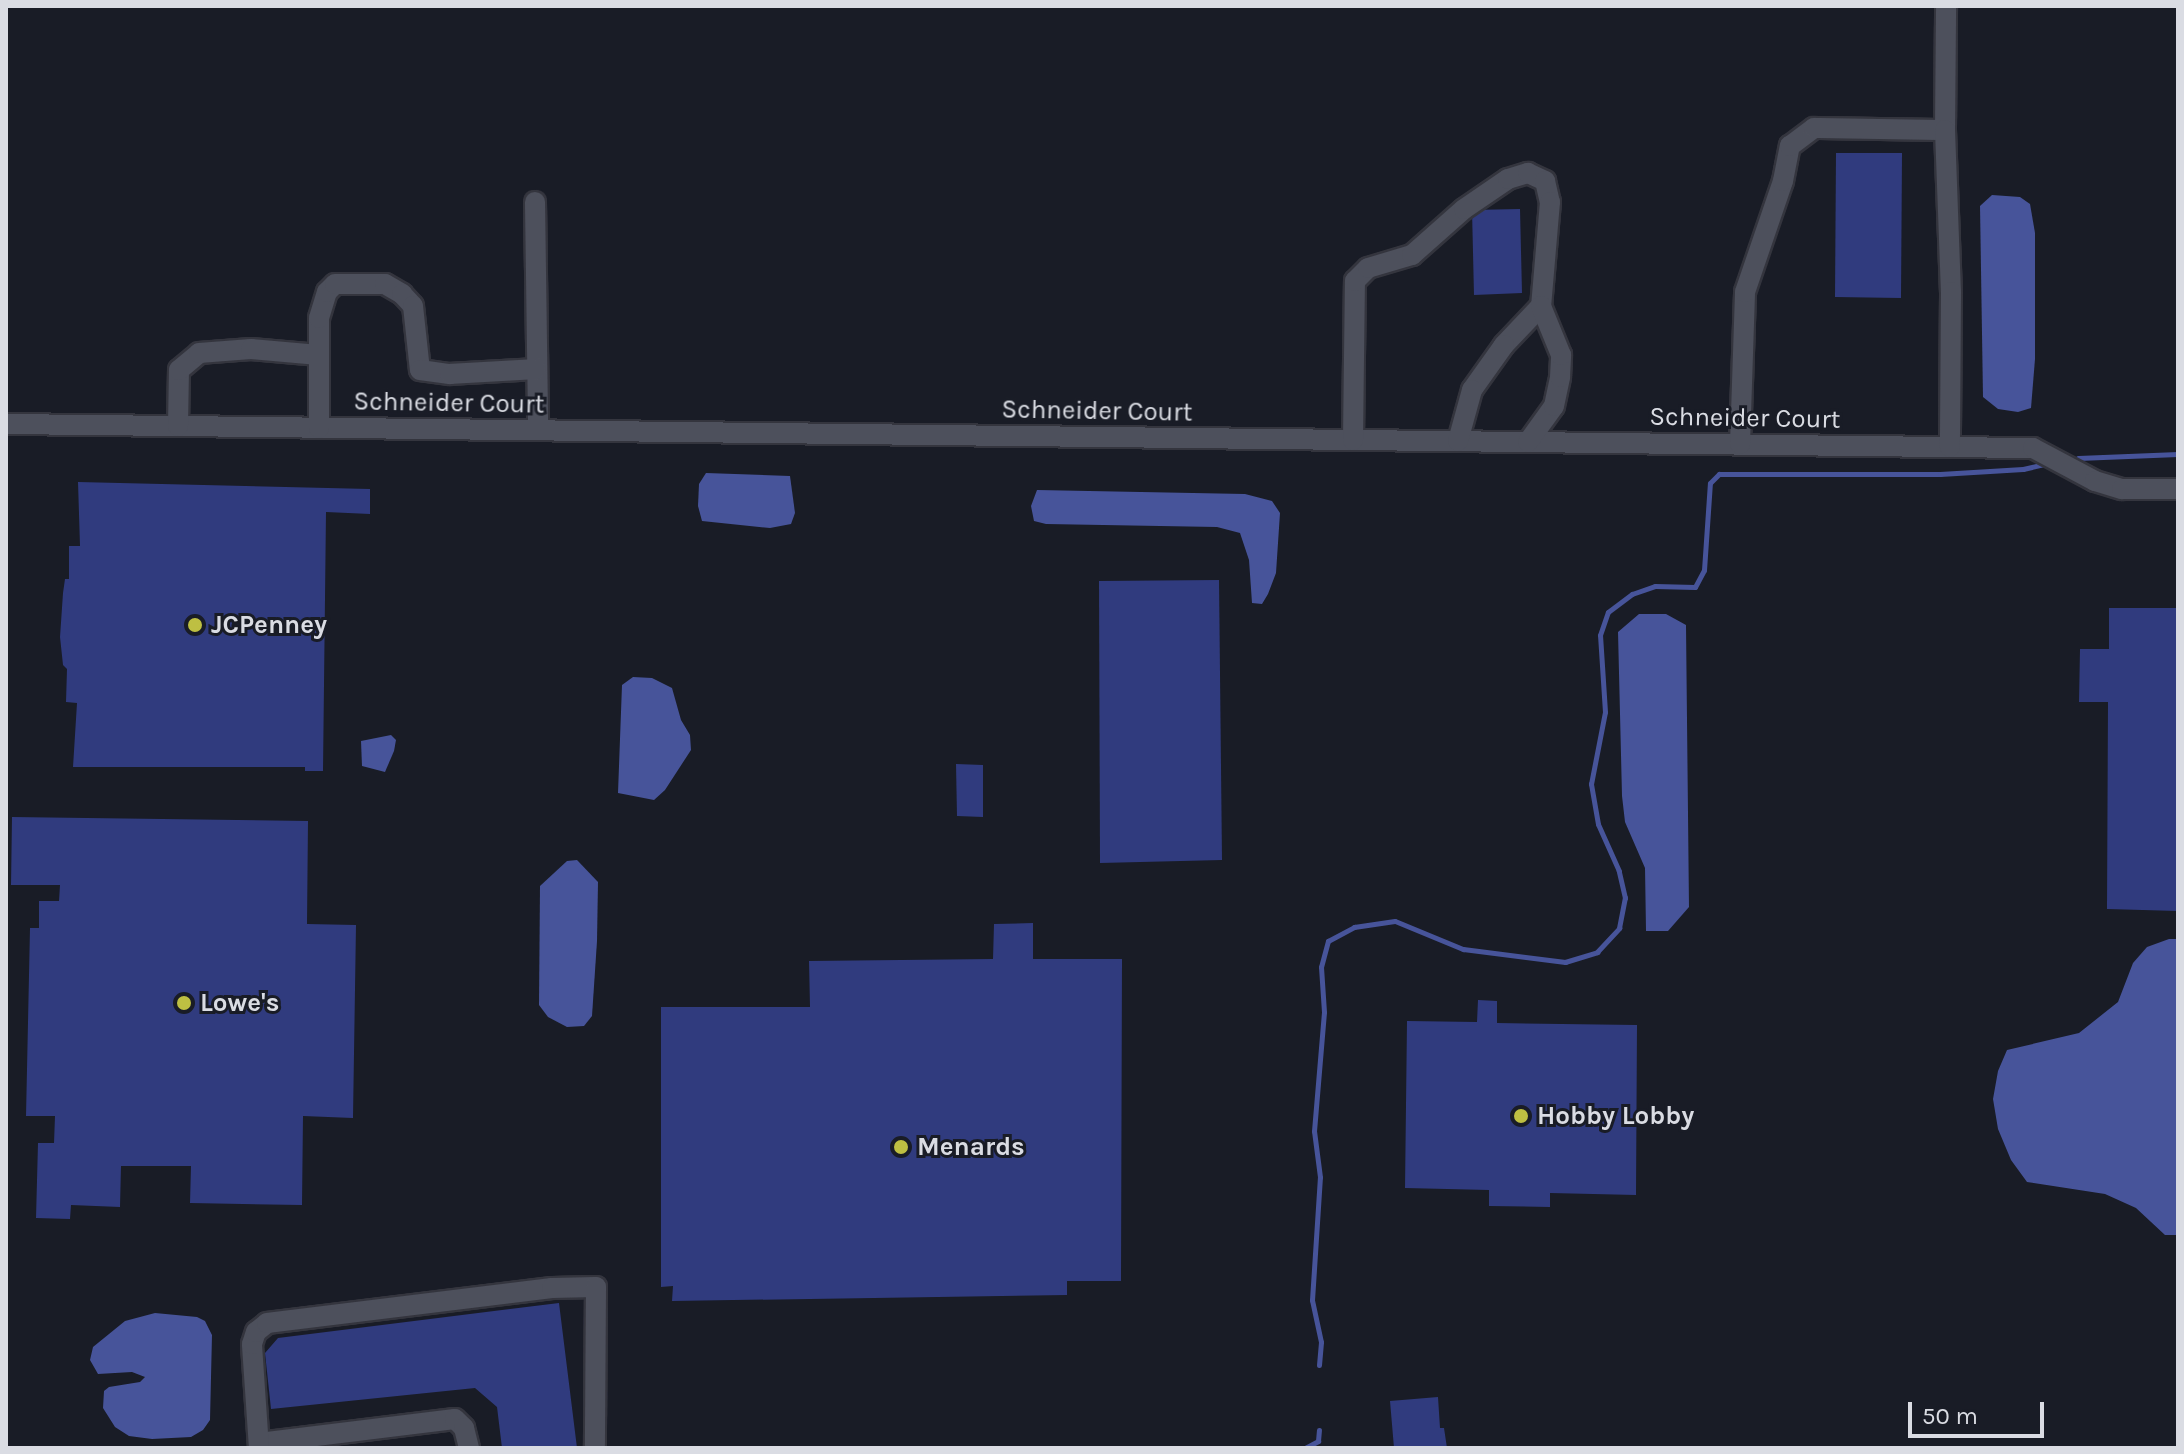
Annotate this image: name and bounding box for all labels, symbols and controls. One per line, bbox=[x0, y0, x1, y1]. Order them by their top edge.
street label: Schneider Court bbox=[353, 386, 545, 420]
street label: Schneider Court bbox=[1001, 394, 1193, 428]
street label: Schneider Court bbox=[1649, 401, 1841, 435]
place label: JCPenney bbox=[211, 609, 327, 641]
marker: JCPenney bbox=[186, 616, 204, 634]
place label: Lowe's bbox=[200, 987, 279, 1019]
marker: Lowe's bbox=[175, 994, 193, 1012]
place label: Hobby Lobby bbox=[1537, 1100, 1694, 1132]
marker: Hobby Lobby bbox=[1512, 1107, 1530, 1125]
place label: Menards bbox=[917, 1131, 1025, 1163]
marker: Menards bbox=[892, 1138, 910, 1156]
scale bar bbox=[1912, 1386, 2048, 1436]
text: 50 m bbox=[1922, 1402, 1978, 1430]

